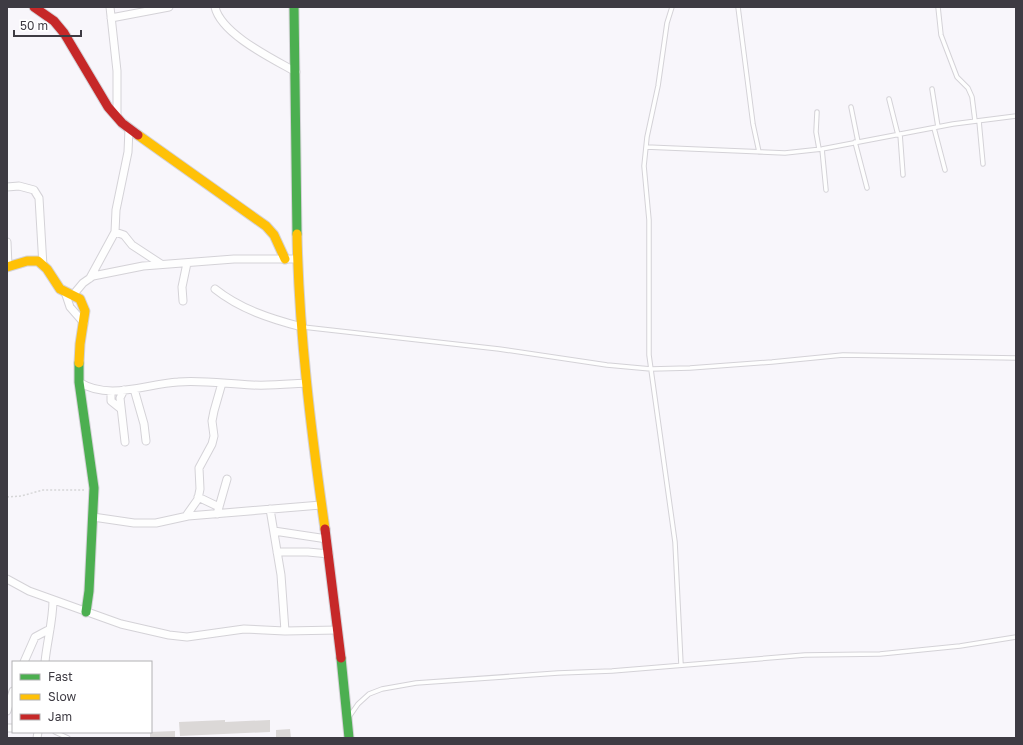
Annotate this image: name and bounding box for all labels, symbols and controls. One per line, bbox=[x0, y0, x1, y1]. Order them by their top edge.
scale bar bbox=[14, 12, 81, 38]
text: 50 m bbox=[20, 18, 48, 33]
legend bbox=[12, 661, 152, 733]
text: Fast bbox=[48, 669, 73, 684]
text: Slow bbox=[48, 689, 76, 704]
text: Jam bbox=[48, 709, 72, 724]

